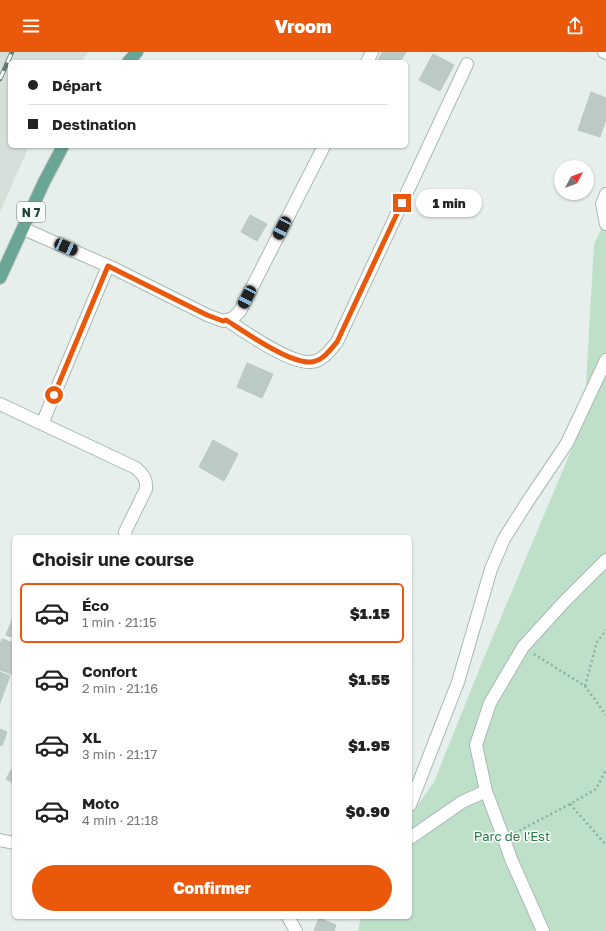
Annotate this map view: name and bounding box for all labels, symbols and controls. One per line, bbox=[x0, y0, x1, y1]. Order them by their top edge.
icon: menu bbox=[20, 15, 42, 37]
text: Vroom bbox=[274, 15, 332, 37]
icon: share bbox=[564, 15, 586, 37]
text: Départ bbox=[52, 76, 102, 94]
text: Destination bbox=[52, 115, 136, 133]
north arrow bbox=[554, 160, 594, 200]
map controls bbox=[554, 160, 594, 200]
callout: 1 min bbox=[416, 189, 482, 217]
route end bbox=[393, 194, 411, 212]
text: 1 min bbox=[432, 195, 466, 211]
road number: N 7 bbox=[17, 202, 45, 222]
car bbox=[271, 215, 293, 241]
car bbox=[53, 237, 79, 257]
car bbox=[236, 284, 258, 310]
route start bbox=[45, 386, 63, 404]
text: Choisir une course bbox=[32, 548, 194, 570]
icon: car bbox=[34, 595, 70, 631]
text: Éco bbox=[82, 596, 109, 614]
text: $1.15 bbox=[350, 604, 390, 622]
text: 1 min · 21:15 bbox=[82, 614, 157, 630]
icon: car bbox=[34, 661, 70, 697]
text: Confort bbox=[82, 662, 137, 680]
text: $1.55 bbox=[348, 670, 390, 688]
text: 2 min · 21:16 bbox=[82, 680, 158, 696]
icon: car bbox=[34, 727, 70, 763]
text: XL bbox=[82, 728, 101, 746]
text: $1.95 bbox=[348, 736, 390, 754]
text: 3 min · 21:17 bbox=[82, 746, 157, 762]
icon: car bbox=[34, 793, 70, 829]
text: Moto bbox=[82, 794, 119, 812]
text: $0.90 bbox=[345, 802, 390, 820]
text: 4 min · 21:18 bbox=[82, 812, 159, 828]
park label: Parc de l'Est bbox=[474, 828, 550, 844]
button: Confirmer bbox=[32, 865, 392, 911]

